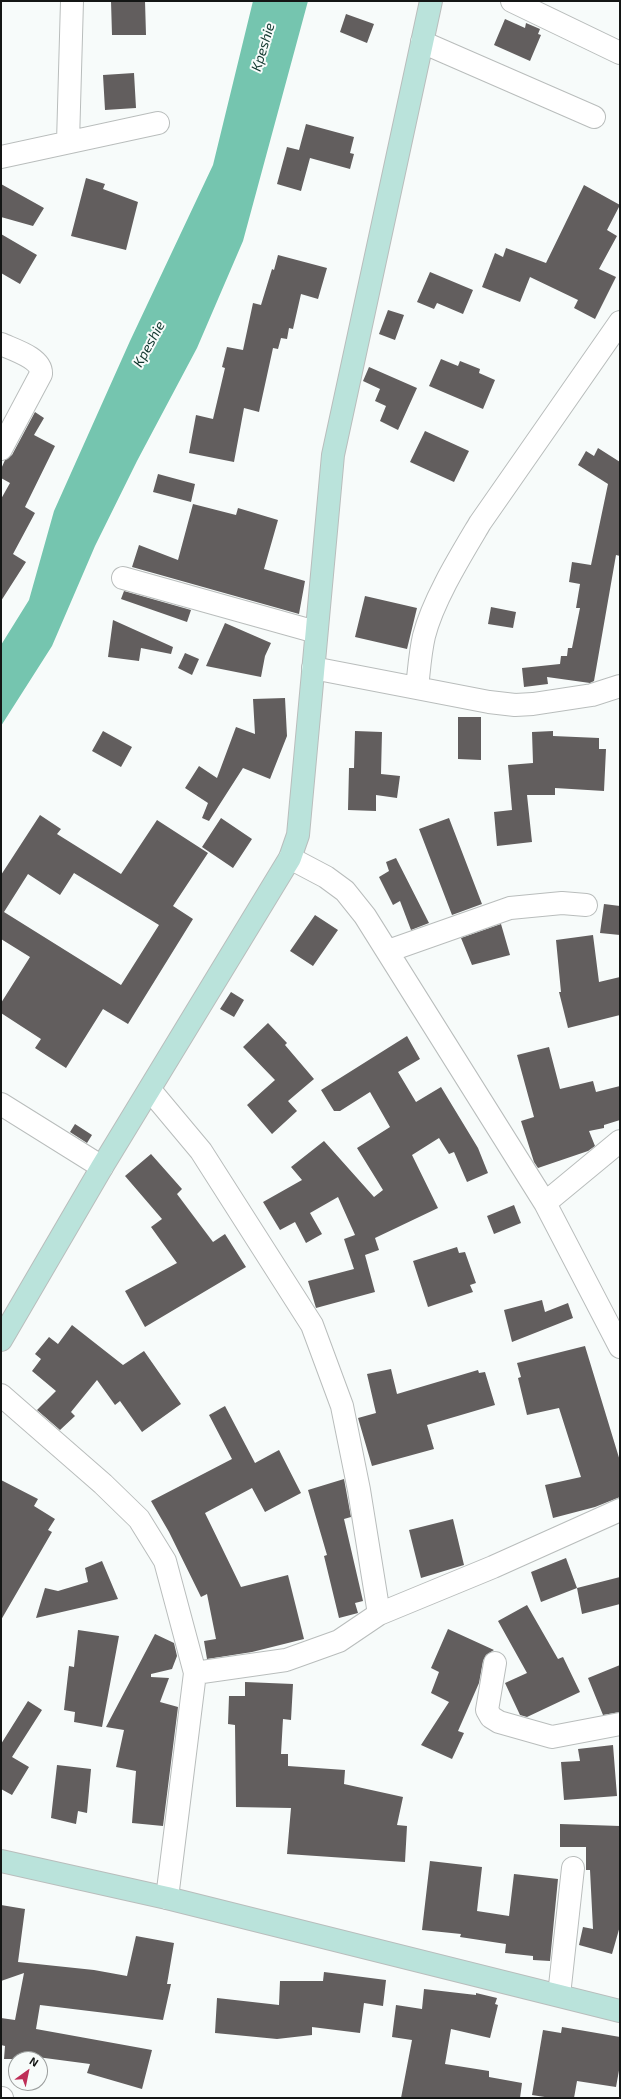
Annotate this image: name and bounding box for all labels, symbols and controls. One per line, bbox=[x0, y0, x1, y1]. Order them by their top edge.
water label: Kpeshie bbox=[248, 21, 278, 73]
water label: Kpeshie bbox=[130, 318, 168, 370]
north arrow bbox=[8, 2051, 48, 2091]
text: N bbox=[27, 2054, 41, 2069]

